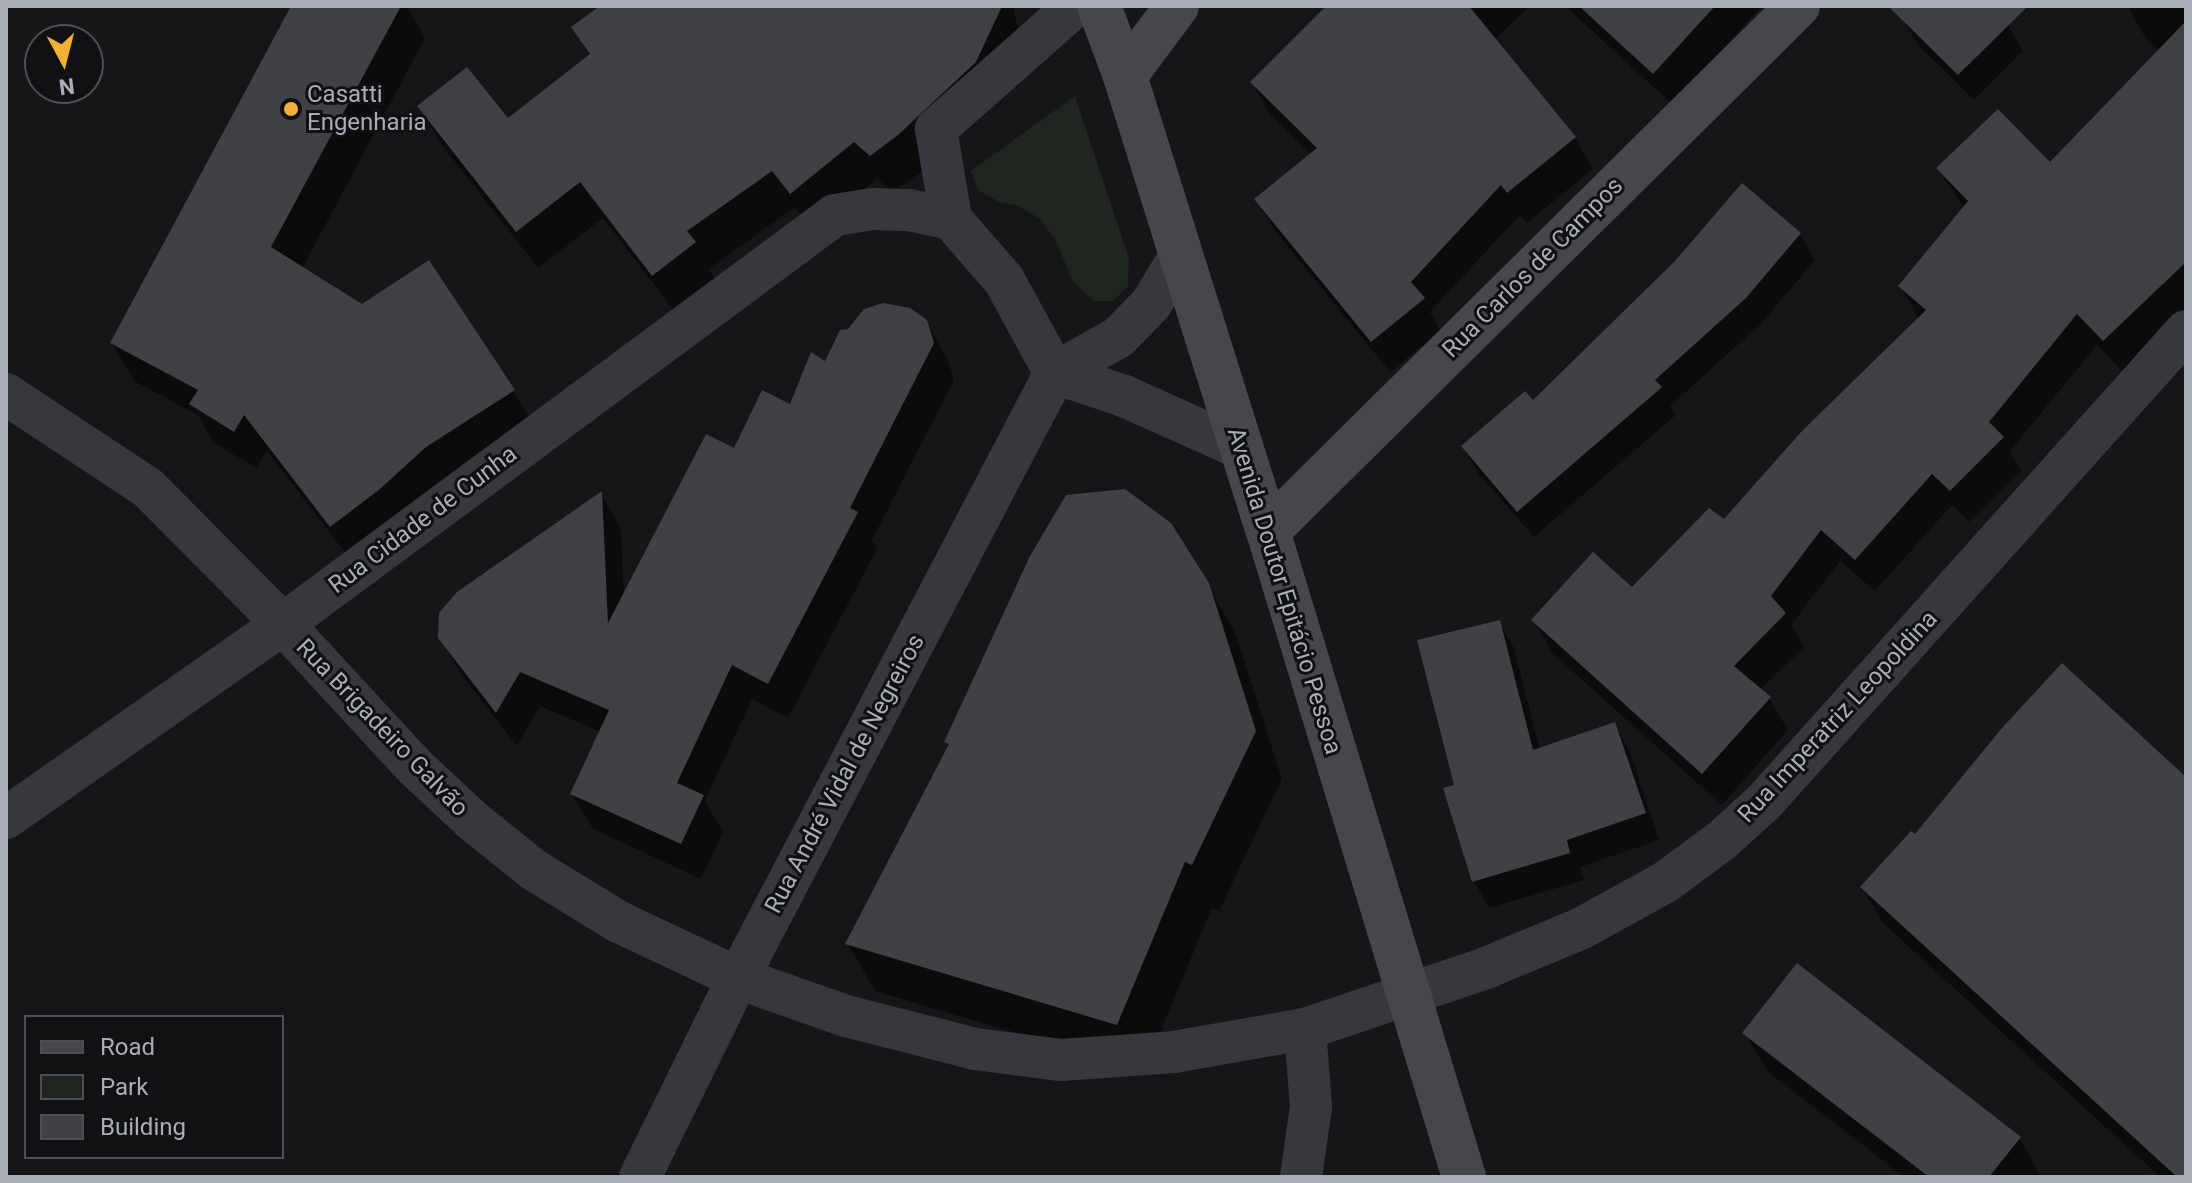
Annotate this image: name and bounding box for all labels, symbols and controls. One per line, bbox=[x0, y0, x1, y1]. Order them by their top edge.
north arrow bbox=[24, 24, 104, 104]
text: N bbox=[58, 73, 76, 100]
place label: Casatti Engenharia bbox=[307, 81, 427, 137]
marker: Casatti Engenharia bbox=[282, 100, 300, 118]
street label: Rua Carlos de Campos bbox=[1437, 172, 1629, 364]
street label: Avenida Doutor Epitácio Pessoa bbox=[1221, 424, 1347, 758]
street label: Rua Cidade de Cunha bbox=[323, 440, 523, 600]
street label: Rua Imperatriz Leopoldina bbox=[1732, 605, 1944, 829]
street label: Rua André Vidal de Negreiros bbox=[759, 630, 931, 918]
street label: Rua Brigadeiro Galvão bbox=[290, 633, 474, 823]
legend bbox=[24, 1015, 284, 1159]
text: Road bbox=[100, 1033, 155, 1061]
text: Park bbox=[100, 1073, 148, 1101]
text: Building bbox=[100, 1113, 186, 1141]

